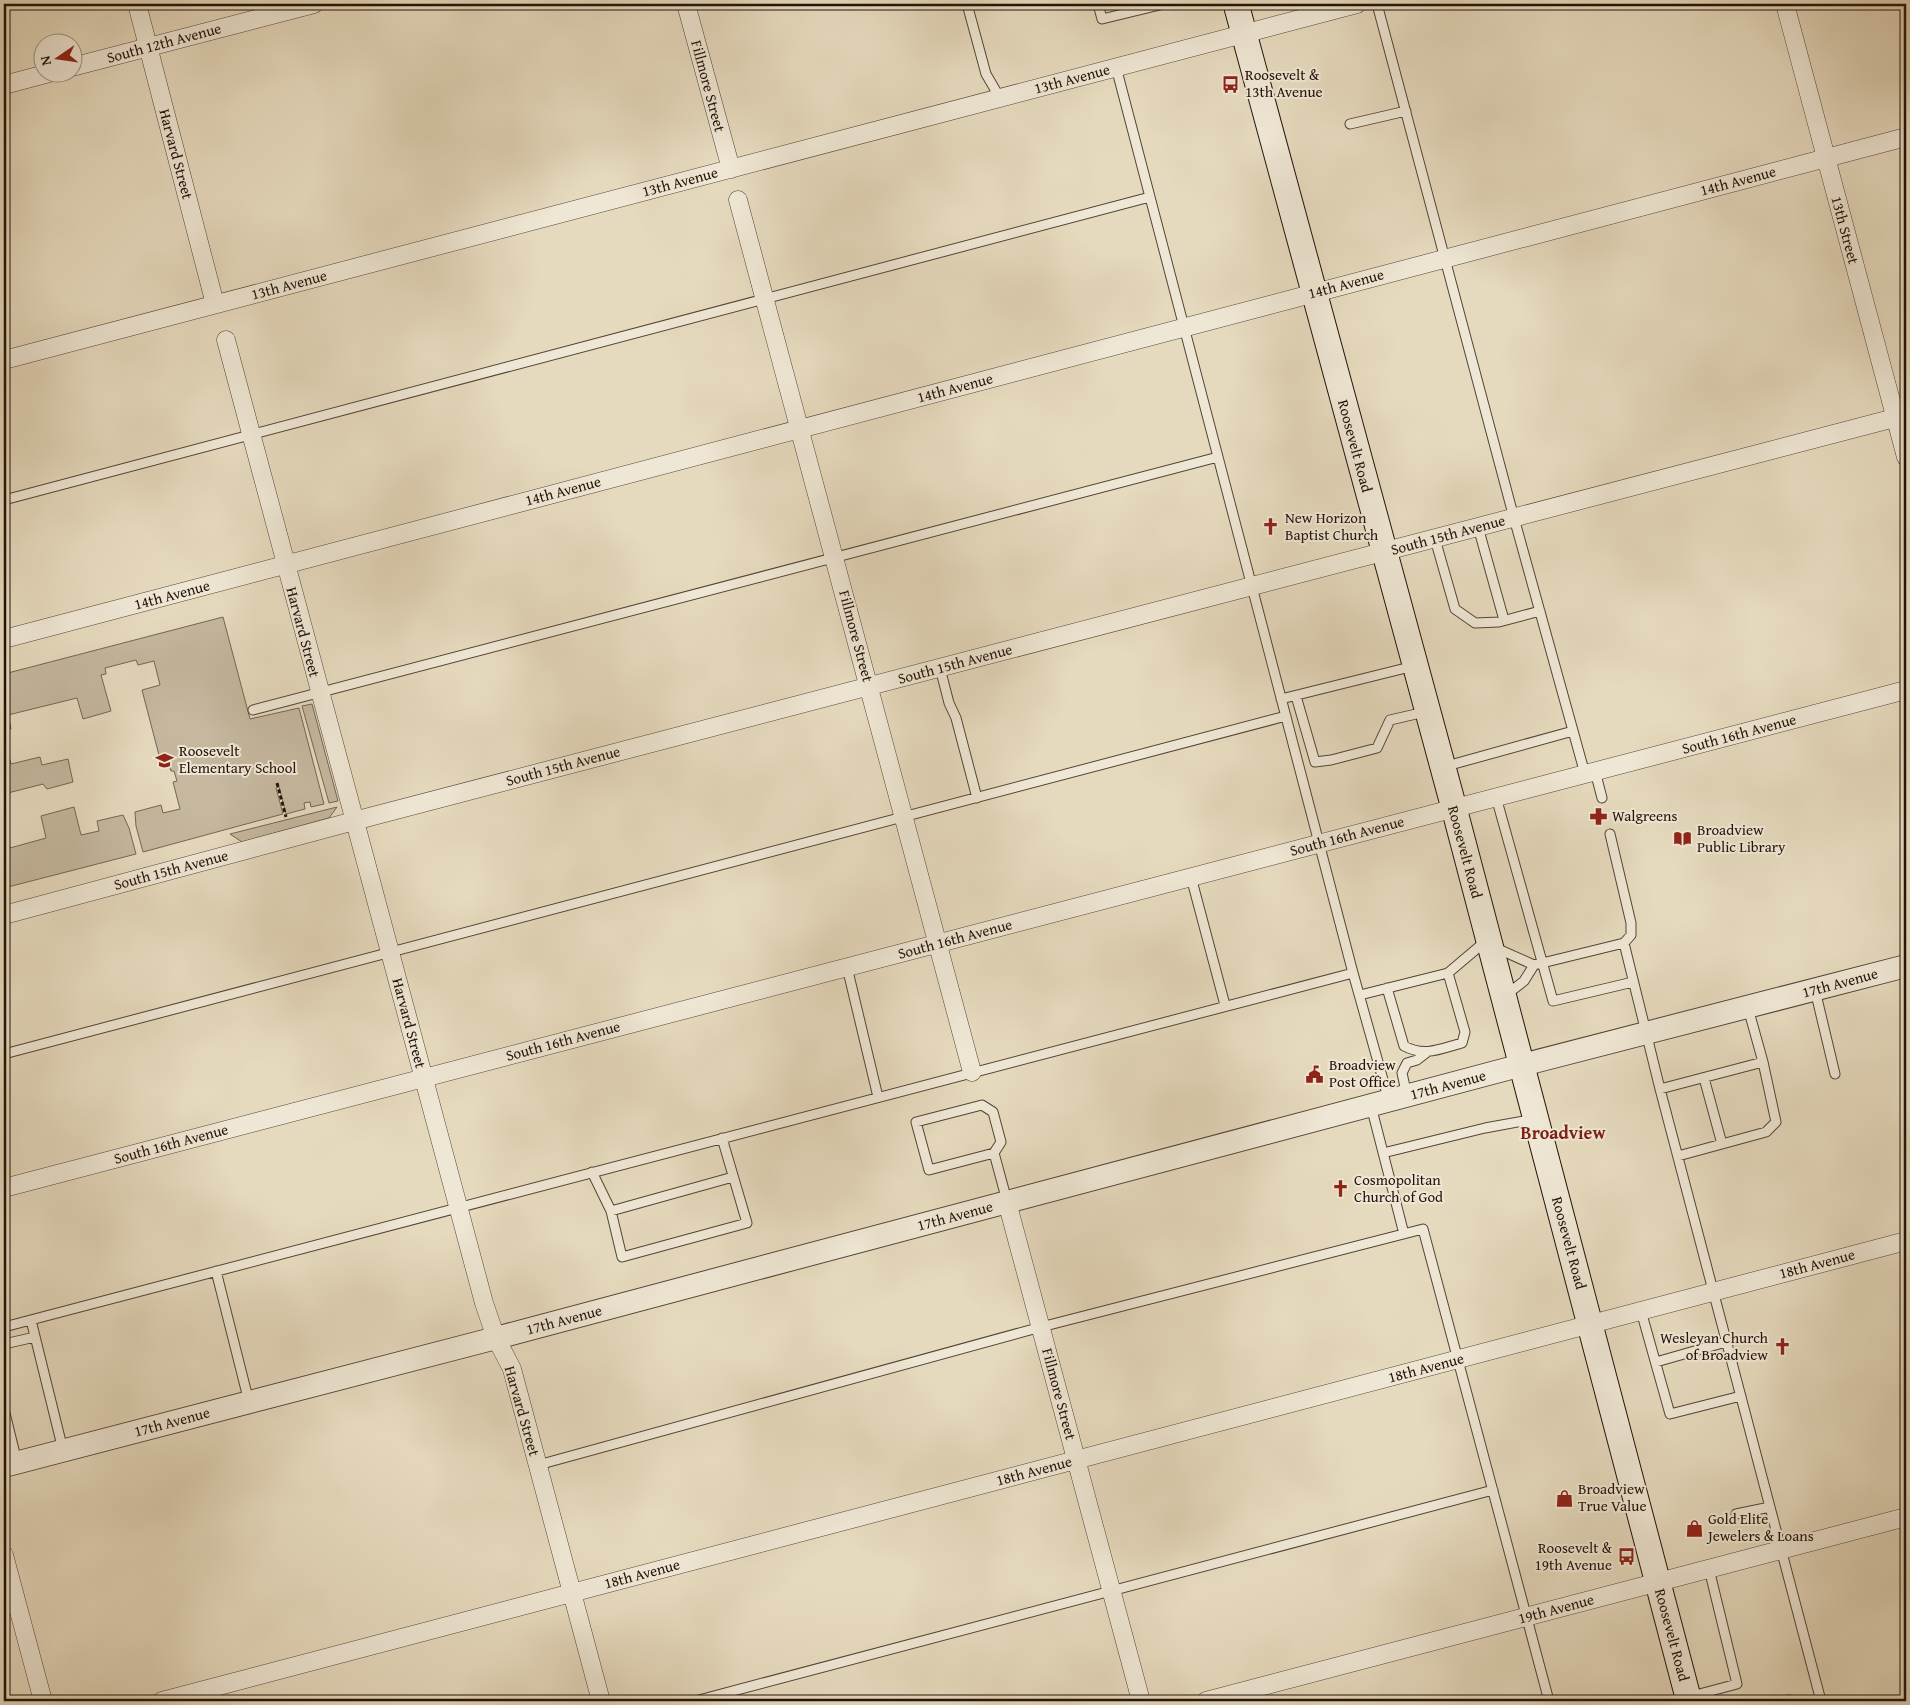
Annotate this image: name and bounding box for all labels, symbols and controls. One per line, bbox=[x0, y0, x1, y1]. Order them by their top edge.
street label: South 12th Avenue bbox=[104, 17, 223, 68]
north arrow bbox=[32, 32, 82, 82]
street label: Fillmore Street bbox=[686, 38, 731, 135]
text: N bbox=[34, 53, 56, 68]
street label: 13th Avenue bbox=[1032, 58, 1112, 99]
place label: Roosevelt & 13th Avenue bbox=[1245, 64, 1323, 102]
bus stop icon: Roosevelt & 13th Avenue bbox=[1221, 74, 1241, 94]
street label: Harvard Street bbox=[154, 106, 199, 202]
street label: 14th Avenue bbox=[1698, 160, 1778, 201]
street label: 13th Avenue bbox=[640, 161, 720, 202]
street label: 13th Street bbox=[1826, 194, 1865, 267]
street label: 14th Avenue bbox=[1306, 263, 1386, 304]
street label: 13th Avenue bbox=[249, 264, 329, 305]
street label: 14th Avenue bbox=[915, 367, 995, 408]
street label: Roosevelt Road bbox=[1333, 397, 1378, 495]
street label: 14th Avenue bbox=[523, 470, 603, 511]
place label: New Horizon Baptist Church bbox=[1285, 507, 1379, 545]
street label: South 15th Avenue bbox=[1388, 509, 1507, 560]
church icon: New Horizon Baptist Church bbox=[1261, 517, 1281, 537]
street label: 14th Avenue bbox=[132, 574, 212, 615]
street label: Harvard Street bbox=[281, 584, 326, 680]
street label: Fillmore Street bbox=[834, 588, 879, 685]
street label: South 15th Avenue bbox=[895, 638, 1014, 689]
street label: South 16th Avenue bbox=[1679, 708, 1798, 759]
place label: Roosevelt Elementary School bbox=[179, 740, 297, 778]
street label: South 15th Avenue bbox=[503, 740, 622, 791]
school or university icon: Roosevelt Elementary School bbox=[155, 750, 175, 770]
street label: Roosevelt Road bbox=[1443, 803, 1488, 901]
place label: Walgreens bbox=[1612, 805, 1677, 826]
pharmacy icon: Walgreens bbox=[1588, 806, 1608, 826]
street label: South 16th Avenue bbox=[1287, 810, 1406, 861]
place label: Broadview Public Library bbox=[1697, 819, 1786, 857]
library icon: Broadview Public Library bbox=[1673, 829, 1693, 849]
street label: South 15th Avenue bbox=[111, 844, 230, 895]
street label: South 16th Avenue bbox=[895, 913, 1014, 964]
street label: 17th Avenue bbox=[1800, 962, 1880, 1003]
street label: Harvard Street bbox=[387, 975, 432, 1071]
street label: South 16th Avenue bbox=[503, 1015, 622, 1066]
place label: Broadview Post Office bbox=[1329, 1054, 1396, 1092]
public building icon: Broadview Post Office bbox=[1305, 1064, 1325, 1084]
street label: 17th Avenue bbox=[1408, 1064, 1488, 1105]
street label: South 16th Avenue bbox=[111, 1118, 230, 1169]
district label: Broadview bbox=[1521, 1119, 1605, 1146]
place label: Cosmopolitan Church of God bbox=[1354, 1169, 1443, 1207]
church icon: Cosmopolitan Church of God bbox=[1330, 1179, 1350, 1199]
street label: Roosevelt Road bbox=[1547, 1194, 1592, 1292]
street label: 17th Avenue bbox=[915, 1195, 995, 1236]
street label: 18th Avenue bbox=[1777, 1243, 1857, 1284]
street label: 17th Avenue bbox=[524, 1299, 604, 1340]
place label: Wesleyan Church of Broadview bbox=[1660, 1327, 1769, 1365]
church icon: Wesleyan Church of Broadview bbox=[1772, 1337, 1792, 1357]
street label: Fillmore Street bbox=[1037, 1346, 1082, 1443]
street label: 18th Avenue bbox=[1386, 1347, 1466, 1388]
street label: Harvard Street bbox=[500, 1363, 546, 1459]
street label: 17th Avenue bbox=[132, 1401, 212, 1442]
street label: 18th Avenue bbox=[994, 1450, 1074, 1491]
place label: Broadview True Value bbox=[1578, 1478, 1646, 1516]
shop icon: Broadview True Value bbox=[1554, 1488, 1574, 1508]
place label: Gold Elite Jewelers & Loans bbox=[1706, 1508, 1814, 1546]
shop icon: Gold Elite Jewelers & Loans bbox=[1684, 1518, 1704, 1538]
place label: Roosevelt & 19th Avenue bbox=[1534, 1537, 1613, 1575]
bus stop icon: Roosevelt & 19th Avenue bbox=[1616, 1547, 1636, 1567]
street label: 18th Avenue bbox=[602, 1553, 682, 1594]
street label: Roosevelt Road bbox=[1650, 1586, 1695, 1684]
street label: 19th Avenue bbox=[1516, 1588, 1596, 1629]

